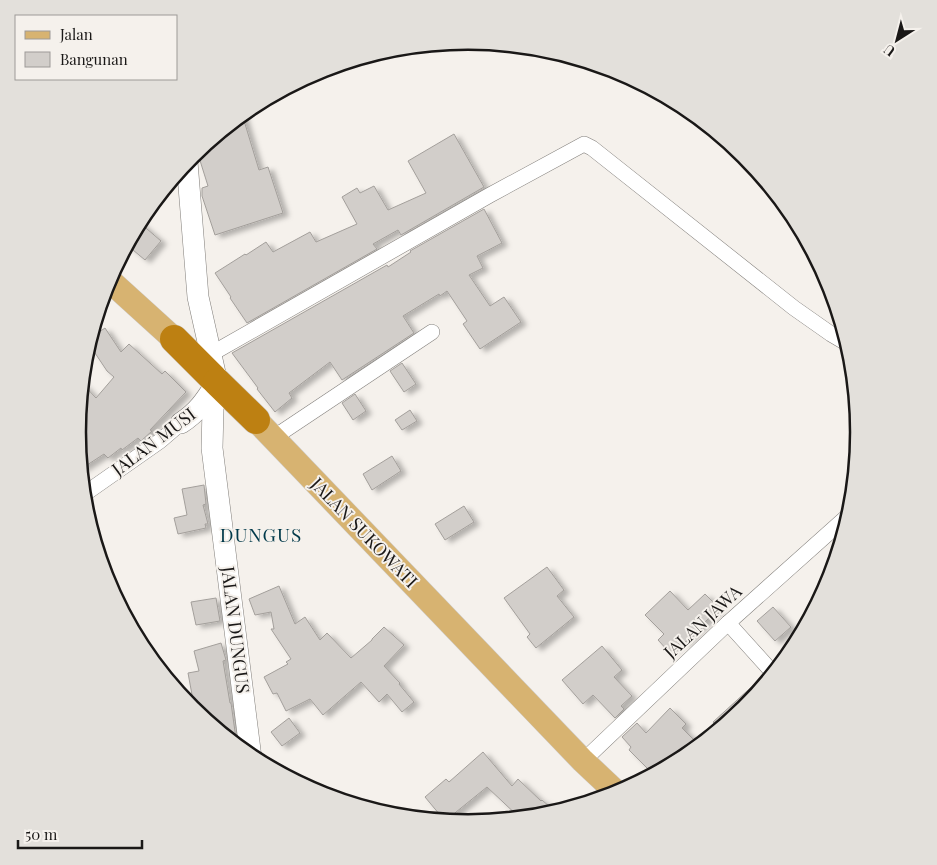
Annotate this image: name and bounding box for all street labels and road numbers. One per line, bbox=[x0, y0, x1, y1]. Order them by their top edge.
street label: JALAN MUSI bbox=[106, 402, 200, 481]
street label: JALAN SUKOWATI bbox=[305, 471, 424, 593]
street label: JALAN DUNGUS bbox=[216, 564, 256, 695]
street label: JALAN JAWA bbox=[657, 579, 747, 664]

